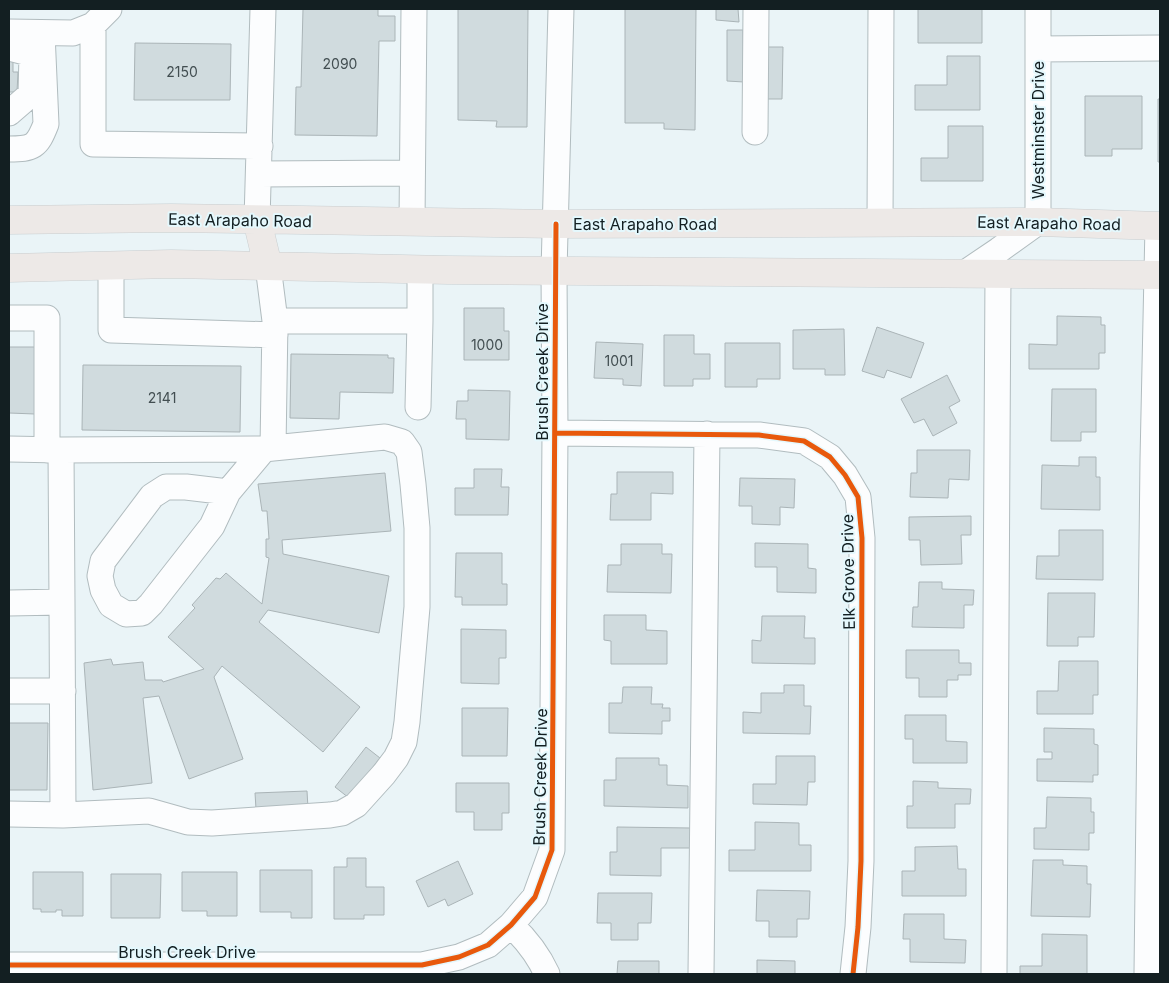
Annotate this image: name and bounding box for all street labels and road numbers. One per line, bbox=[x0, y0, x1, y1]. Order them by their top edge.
street label: Westminster Drive bbox=[1028, 61, 1048, 199]
street label: East Arapaho Road bbox=[168, 209, 312, 231]
street label: East Arapaho Road bbox=[977, 212, 1121, 234]
street label: East Arapaho Road bbox=[573, 214, 717, 234]
street label: Brush Creek Drive bbox=[532, 303, 552, 441]
street label: Elk Grove Drive bbox=[837, 514, 859, 630]
street label: Brush Creek Drive bbox=[529, 708, 551, 846]
street label: Brush Creek Drive bbox=[118, 942, 256, 962]

